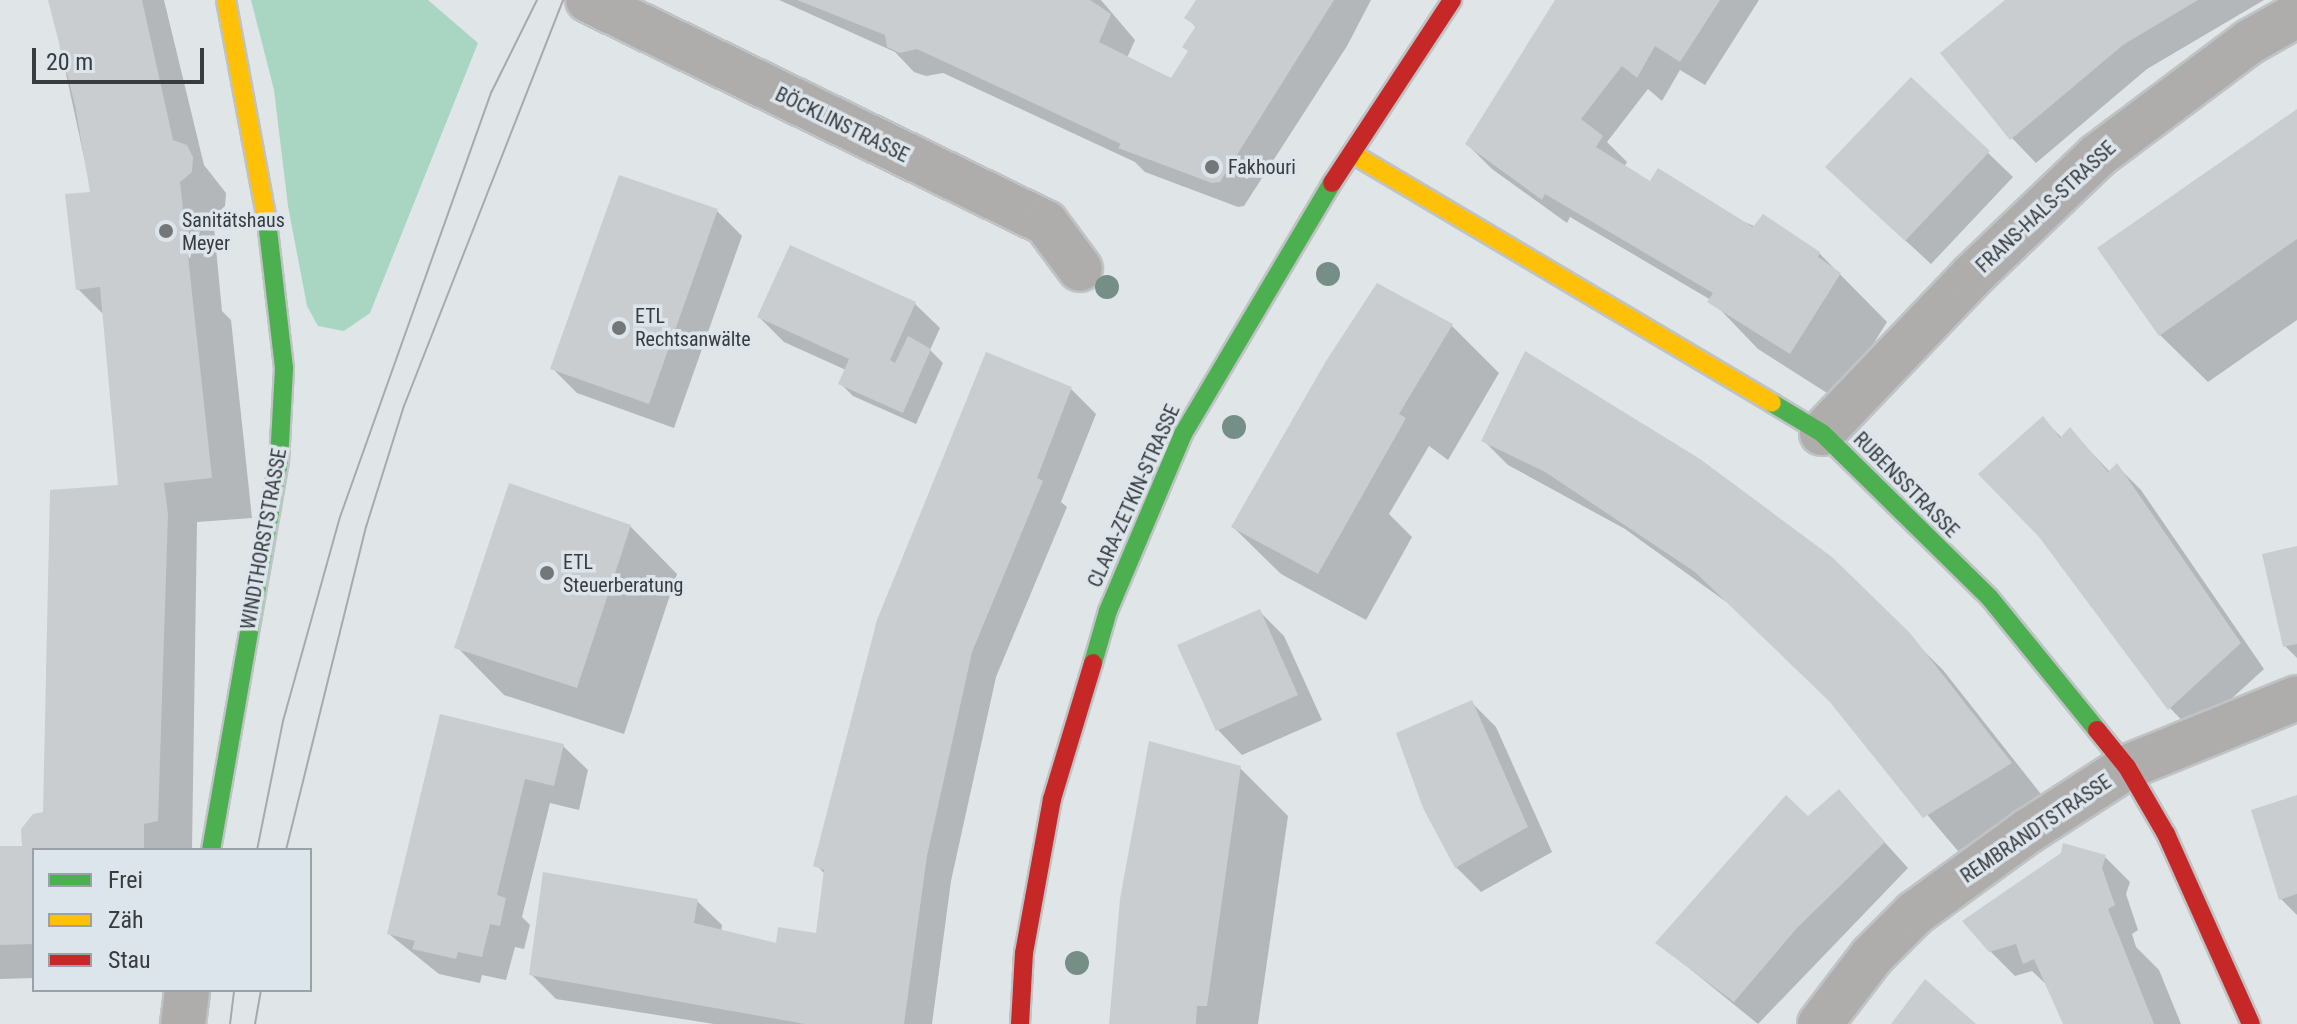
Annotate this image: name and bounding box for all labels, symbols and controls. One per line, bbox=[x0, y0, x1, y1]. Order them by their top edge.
scale bar bbox=[36, 32, 208, 82]
text: 20 m bbox=[46, 48, 93, 76]
street label: BÖCKLINSTRASSE bbox=[771, 82, 913, 168]
street label: FRANS-HALS-STRASSE bbox=[1971, 136, 2121, 278]
place label: Fakhouri bbox=[1228, 155, 1296, 179]
marker: Fakhouri bbox=[1203, 158, 1221, 176]
place label: Sanitätshaus Meyer bbox=[182, 208, 285, 255]
marker: Sanitätshaus Meyer bbox=[157, 222, 175, 240]
place label: ETL Rechtsanwälte bbox=[635, 304, 751, 351]
marker: ETL Rechtsanwälte bbox=[610, 319, 628, 337]
street label: CLARA-ZETKIN-STRASSE bbox=[1083, 401, 1185, 591]
street label: RUBENSSTRASSE bbox=[1848, 427, 1964, 543]
street label: WINDTHORSTSTRASSE bbox=[236, 447, 292, 631]
place label: ETL Steuerberatung bbox=[563, 550, 683, 597]
marker: ETL Steuerberatung bbox=[538, 564, 556, 582]
street label: REMBRANDTSTRASSE bbox=[1956, 770, 2116, 888]
legend bbox=[32, 848, 312, 992]
text: Frei bbox=[108, 866, 143, 894]
text: Zäh bbox=[108, 906, 144, 934]
text: Stau bbox=[108, 946, 151, 974]

